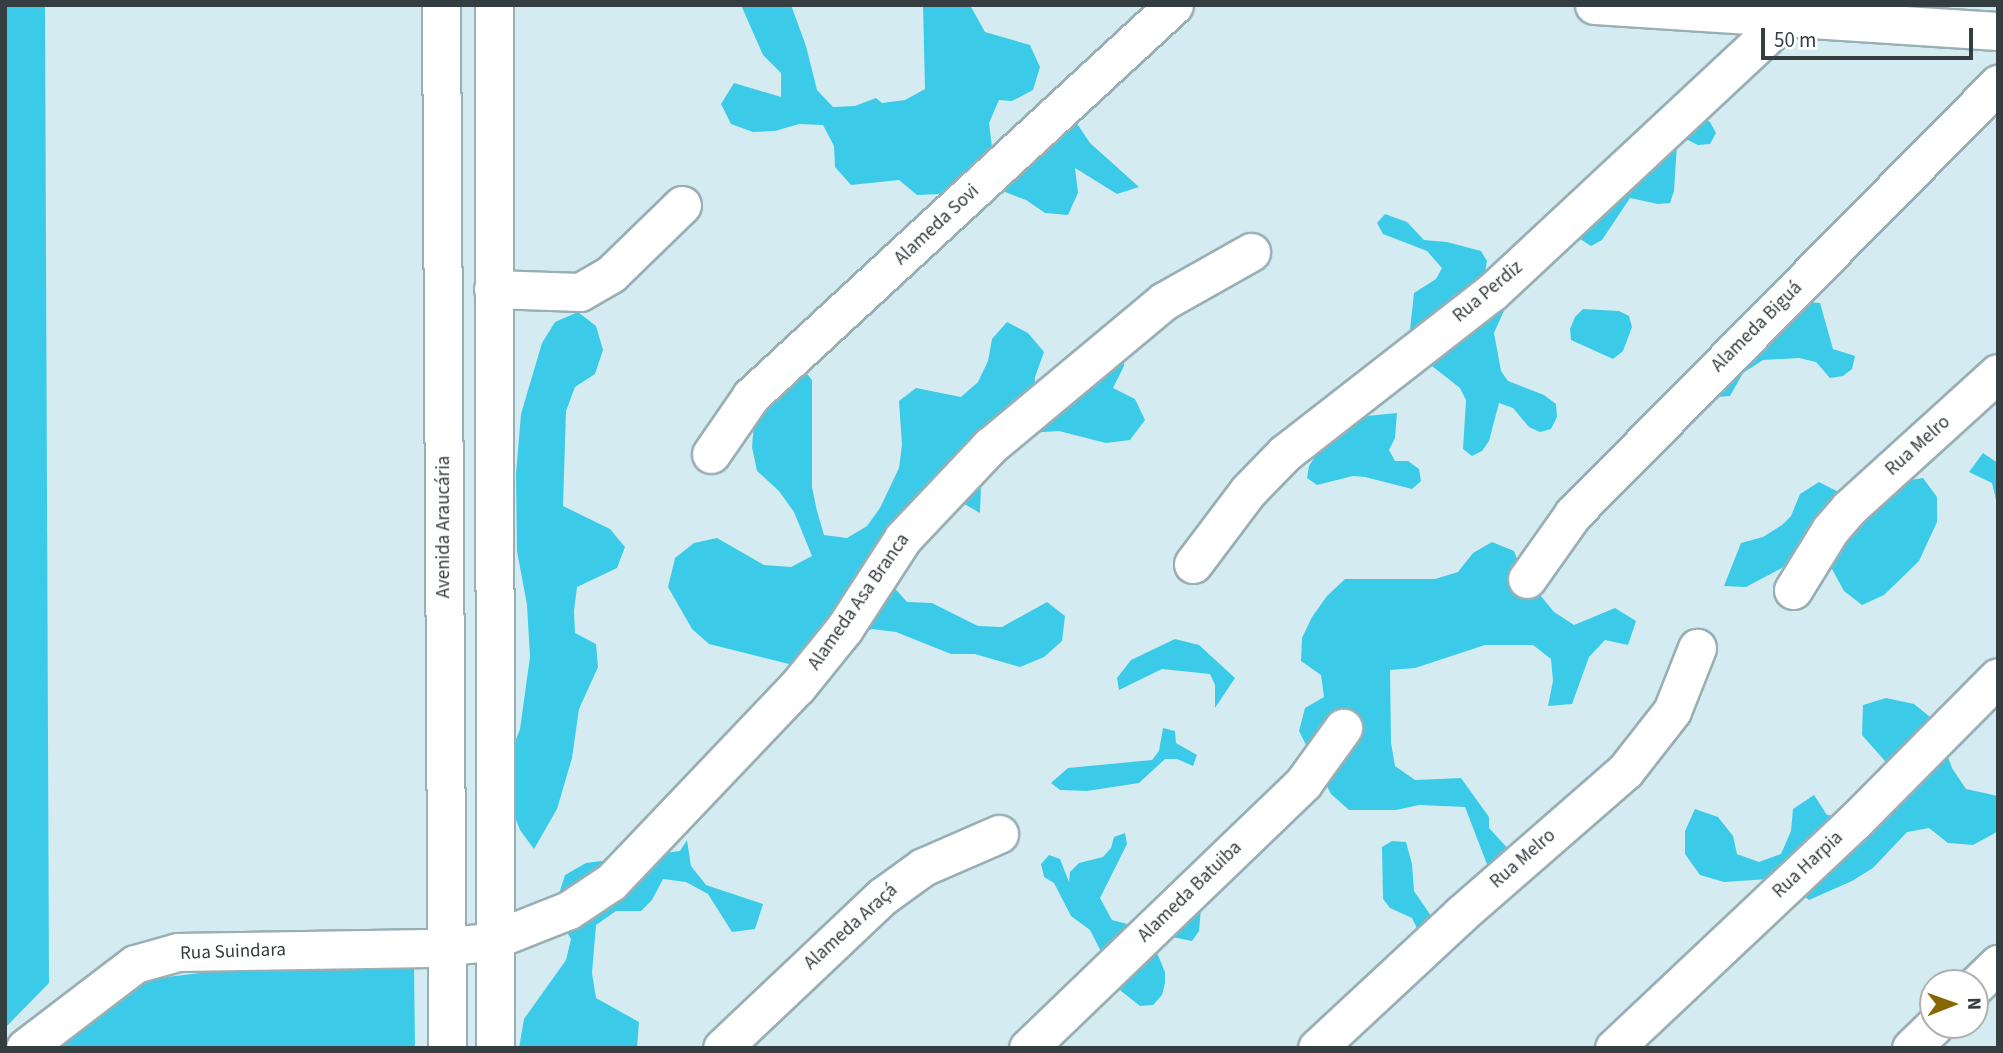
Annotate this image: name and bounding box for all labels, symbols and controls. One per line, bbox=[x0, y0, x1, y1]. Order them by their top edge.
scale bar bbox=[1765, 14, 1977, 58]
text: 50 m bbox=[1774, 25, 1816, 55]
street label: Alameda Sovi bbox=[890, 180, 984, 270]
street label: Rua Perdiz bbox=[1449, 256, 1527, 328]
street label: Alameda Biguá bbox=[1707, 277, 1807, 377]
street label: Rua Melro bbox=[1881, 411, 1955, 481]
street label: Avenida Araucária bbox=[433, 456, 455, 598]
street label: Alameda Asa Branca bbox=[803, 529, 915, 675]
street label: Rua Melro bbox=[1486, 824, 1560, 894]
street label: Rua Harpia bbox=[1768, 827, 1848, 903]
street label: Alameda Batuiba bbox=[1133, 837, 1247, 947]
street label: Alameda Araçá bbox=[800, 879, 902, 975]
street label: Rua Suindara bbox=[180, 939, 286, 965]
north arrow bbox=[1919, 969, 1989, 1039]
text: N bbox=[1960, 997, 1987, 1010]

